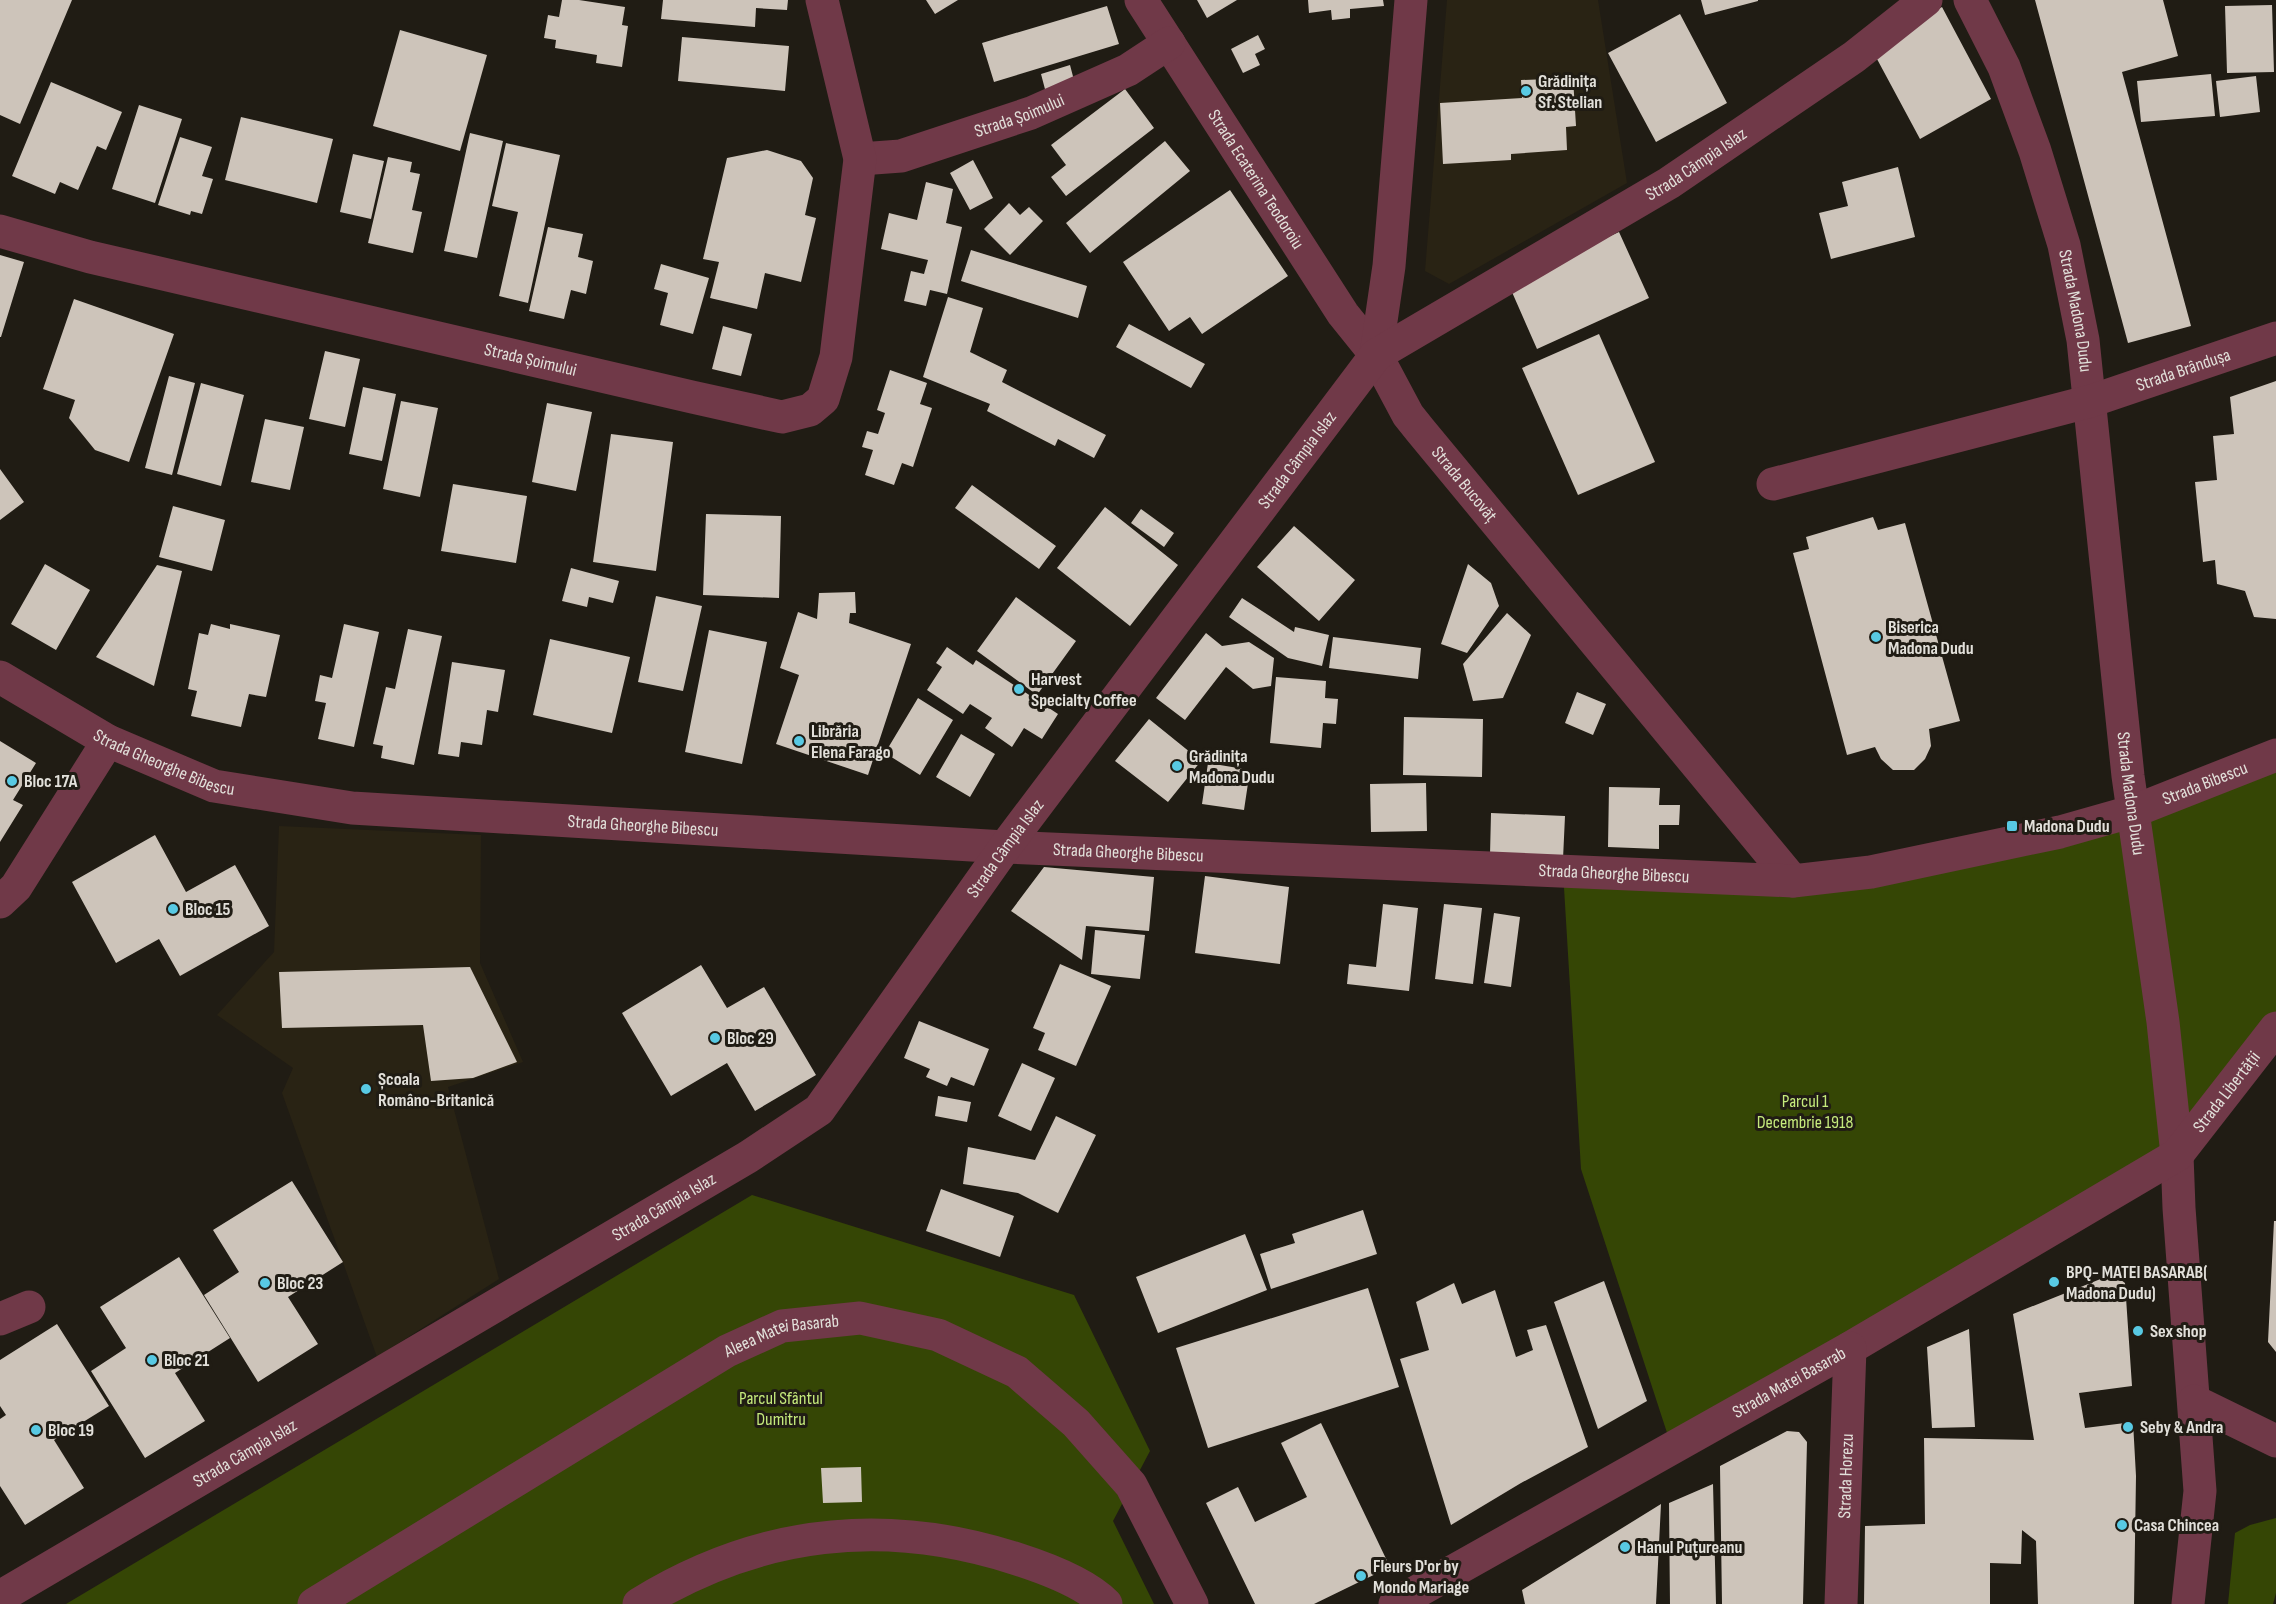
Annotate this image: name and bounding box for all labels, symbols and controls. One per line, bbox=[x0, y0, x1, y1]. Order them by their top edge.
place label: Grădinița Sf. Stelian bbox=[1538, 71, 1602, 113]
marker: Grădinița Sf. Stelian bbox=[1519, 84, 1533, 98]
street label: Strada Șoimului bbox=[972, 90, 1068, 142]
street label: Strada Ecaterina Teodoroiu bbox=[1203, 106, 1308, 253]
street label: Strada Câmpia Islaz bbox=[1642, 123, 1751, 205]
street label: Strada Madona Dudu bbox=[2054, 248, 2096, 373]
street label: Strada Șoimului bbox=[482, 339, 579, 381]
street label: Strada Brândușa bbox=[2133, 344, 2233, 396]
street label: Strada Câmpia Islaz bbox=[1254, 407, 1341, 513]
street label: Strada Bucovăț bbox=[1427, 442, 1502, 527]
place label: Biserica Madona Dudu bbox=[1888, 617, 1974, 659]
marker: Biserica Madona Dudu bbox=[1869, 630, 1883, 644]
place label: Harvest Specialty Coffee bbox=[1031, 669, 1137, 711]
marker: Harvest Specialty Coffee bbox=[1012, 682, 1026, 696]
place label: Librăria Elena Farago bbox=[811, 721, 891, 763]
street label: Strada Gheorghe Bibescu bbox=[90, 725, 236, 800]
street label: Strada Madona Dudu bbox=[2113, 731, 2149, 857]
marker: Librăria Elena Farago bbox=[792, 734, 806, 748]
place label: Grădinița Madona Dudu bbox=[1189, 746, 1275, 788]
street label: Strada Bibescu bbox=[2159, 757, 2250, 810]
marker: Grădinița Madona Dudu bbox=[1170, 759, 1184, 773]
place label: Bloc 17A bbox=[24, 771, 78, 792]
marker: Bloc 17A bbox=[5, 774, 19, 788]
street label: Strada Câmpia Islaz bbox=[962, 795, 1049, 902]
street label: Strada Gheorghe Bibescu bbox=[567, 811, 719, 841]
place label: Madona Dudu bbox=[2024, 816, 2110, 837]
marker: Madona Dudu bbox=[2005, 819, 2019, 833]
street label: Strada Gheorghe Bibescu bbox=[1052, 839, 1204, 867]
street label: Strada Gheorghe Bibescu bbox=[1538, 860, 1690, 888]
place label: Bloc 15 bbox=[185, 899, 231, 920]
marker: Bloc 15 bbox=[166, 902, 180, 916]
place label: Bloc 29 bbox=[727, 1028, 774, 1049]
marker: Bloc 29 bbox=[708, 1031, 722, 1045]
street label: Strada Libertății bbox=[2189, 1047, 2265, 1137]
place label: Școala Româno-Britanică bbox=[378, 1069, 494, 1111]
marker: Școala Româno-Britanică bbox=[359, 1082, 373, 1096]
park label: Parcul 1 Decembrie 1918 bbox=[1757, 1091, 1853, 1133]
street label: Strada Câmpia Islaz bbox=[608, 1168, 720, 1246]
place label: BPQ- MATEI BASARAB( Madona Dudu) bbox=[2066, 1262, 2207, 1304]
place label: Bloc 23 bbox=[277, 1273, 323, 1294]
marker: BPQ- MATEI BASARAB( Madona Dudu) bbox=[2047, 1275, 2061, 1289]
marker: Bloc 23 bbox=[258, 1276, 272, 1290]
street label: Aleea Matei Basarab bbox=[720, 1310, 840, 1362]
place label: Sex shop bbox=[2150, 1321, 2207, 1342]
marker: Sex shop bbox=[2131, 1324, 2145, 1338]
street label: Strada Matei Basarab bbox=[1729, 1343, 1849, 1423]
place label: Bloc 21 bbox=[164, 1350, 209, 1371]
marker: Bloc 21 bbox=[145, 1353, 159, 1367]
park label: Parcul Sfântul Dumitru bbox=[739, 1388, 823, 1430]
street label: Strada Câmpia Islaz bbox=[189, 1415, 301, 1492]
place label: Seby & Andra bbox=[2140, 1417, 2223, 1438]
place label: Bloc 19 bbox=[48, 1420, 94, 1441]
marker: Seby & Andra bbox=[2121, 1420, 2135, 1434]
marker: Bloc 19 bbox=[29, 1423, 43, 1437]
street label: Strada Horezu bbox=[1834, 1433, 1858, 1519]
place label: Casa Chincea bbox=[2134, 1515, 2219, 1536]
marker: Casa Chincea bbox=[2115, 1518, 2129, 1532]
place label: Hanul Puțureanu bbox=[1637, 1537, 1743, 1558]
marker: Hanul Puțureanu bbox=[1618, 1540, 1632, 1554]
place label: Fleurs D'or by Mondo Mariage bbox=[1373, 1556, 1469, 1598]
marker: Fleurs D'or by Mondo Mariage bbox=[1354, 1569, 1368, 1583]

